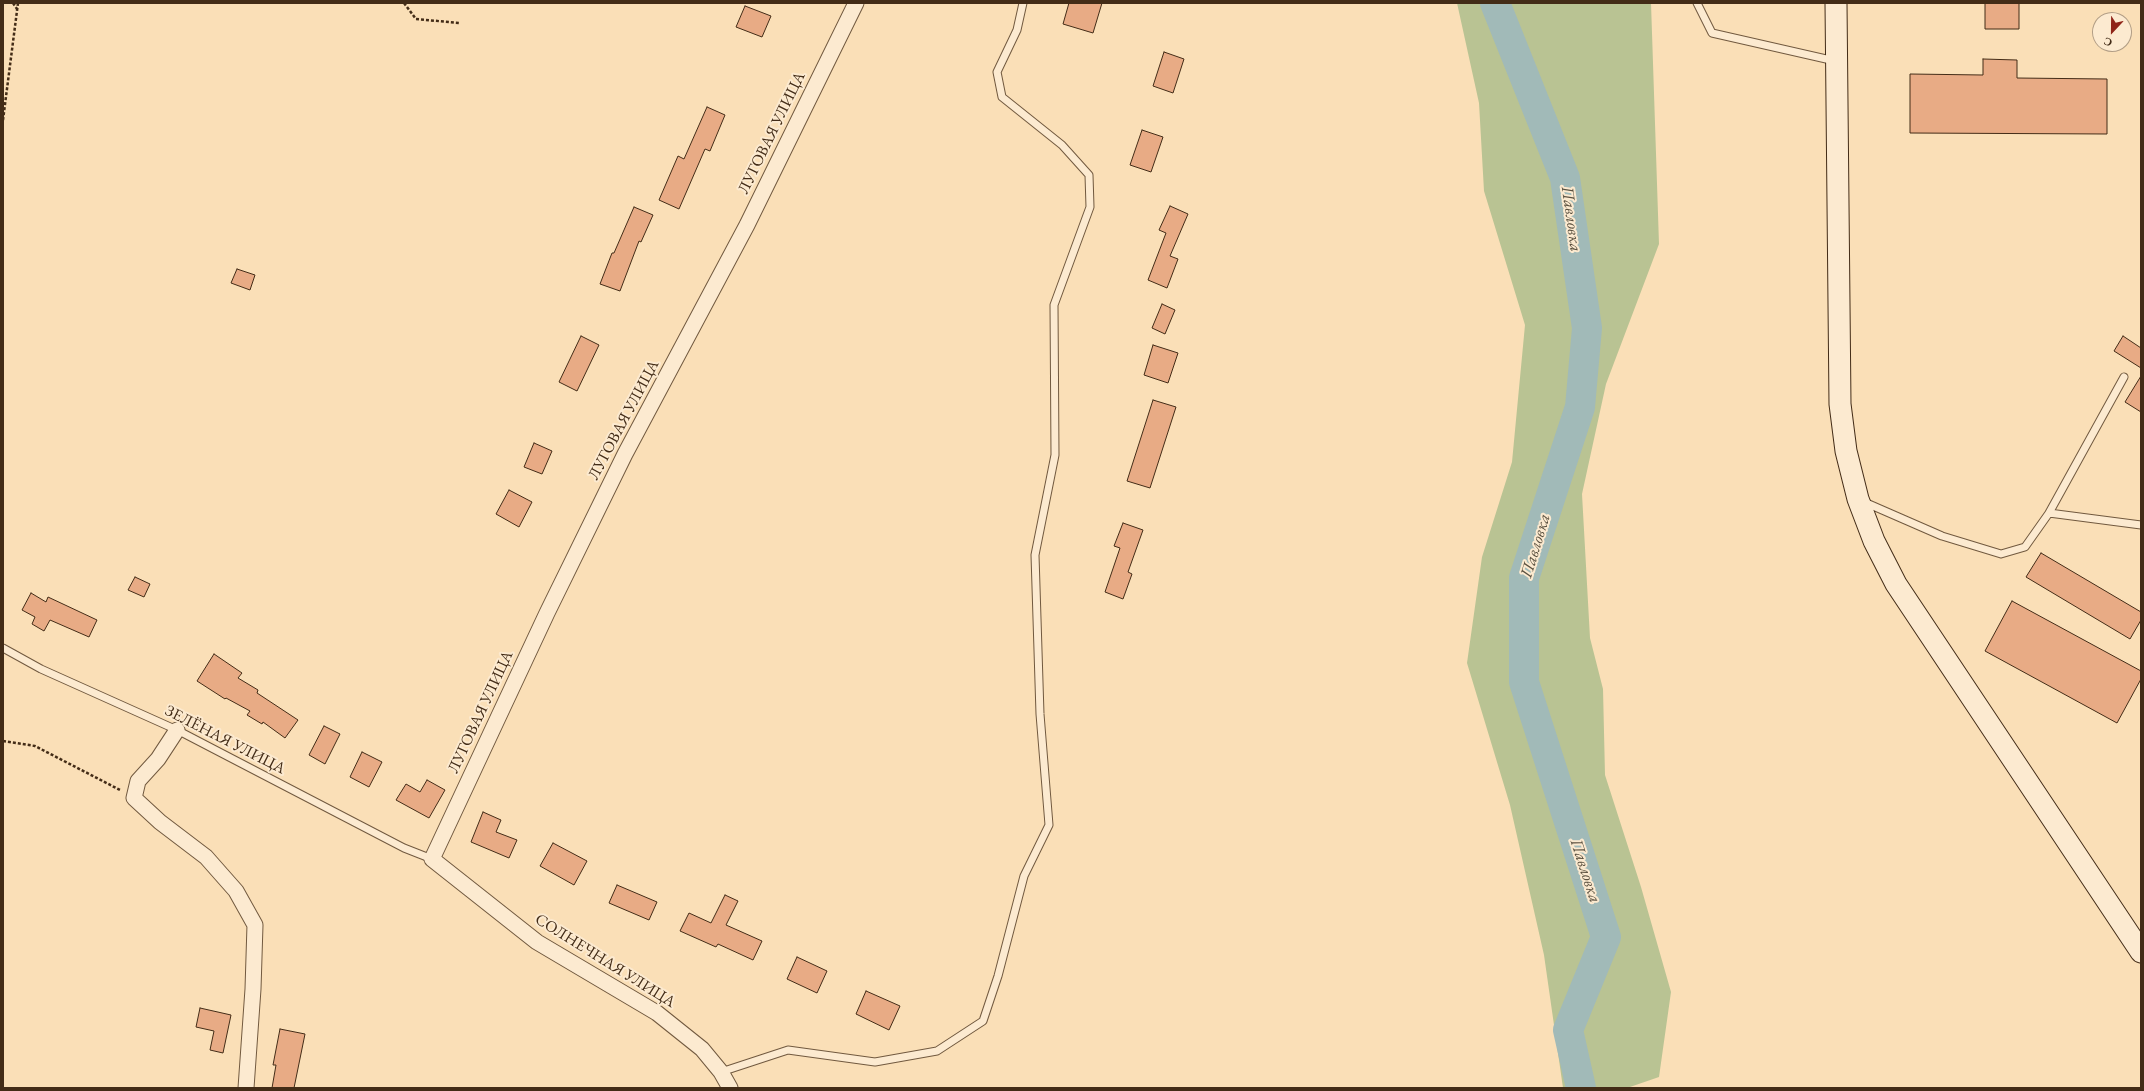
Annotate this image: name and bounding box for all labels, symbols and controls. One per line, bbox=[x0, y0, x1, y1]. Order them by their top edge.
north arrow bbox=[2092, 12, 2132, 52]
text: С bbox=[2102, 34, 2114, 50]
street label: ЛУГОВАЯ УЛИЦА bbox=[734, 69, 810, 197]
water label: Павловка bbox=[1556, 185, 1586, 253]
street label: ЛУГОВАЯ УЛИЦА bbox=[584, 357, 664, 483]
water label: Павловка bbox=[1517, 512, 1555, 580]
street label: ЛУГОВАЯ УЛИЦА bbox=[444, 648, 518, 776]
street label: ЗЕЛЁНАЯ УЛИЦА bbox=[162, 701, 288, 779]
water label: Павловка bbox=[1565, 837, 1605, 905]
street label: СОЛНЕЧНАЯ УЛИЦА bbox=[531, 910, 679, 1012]

